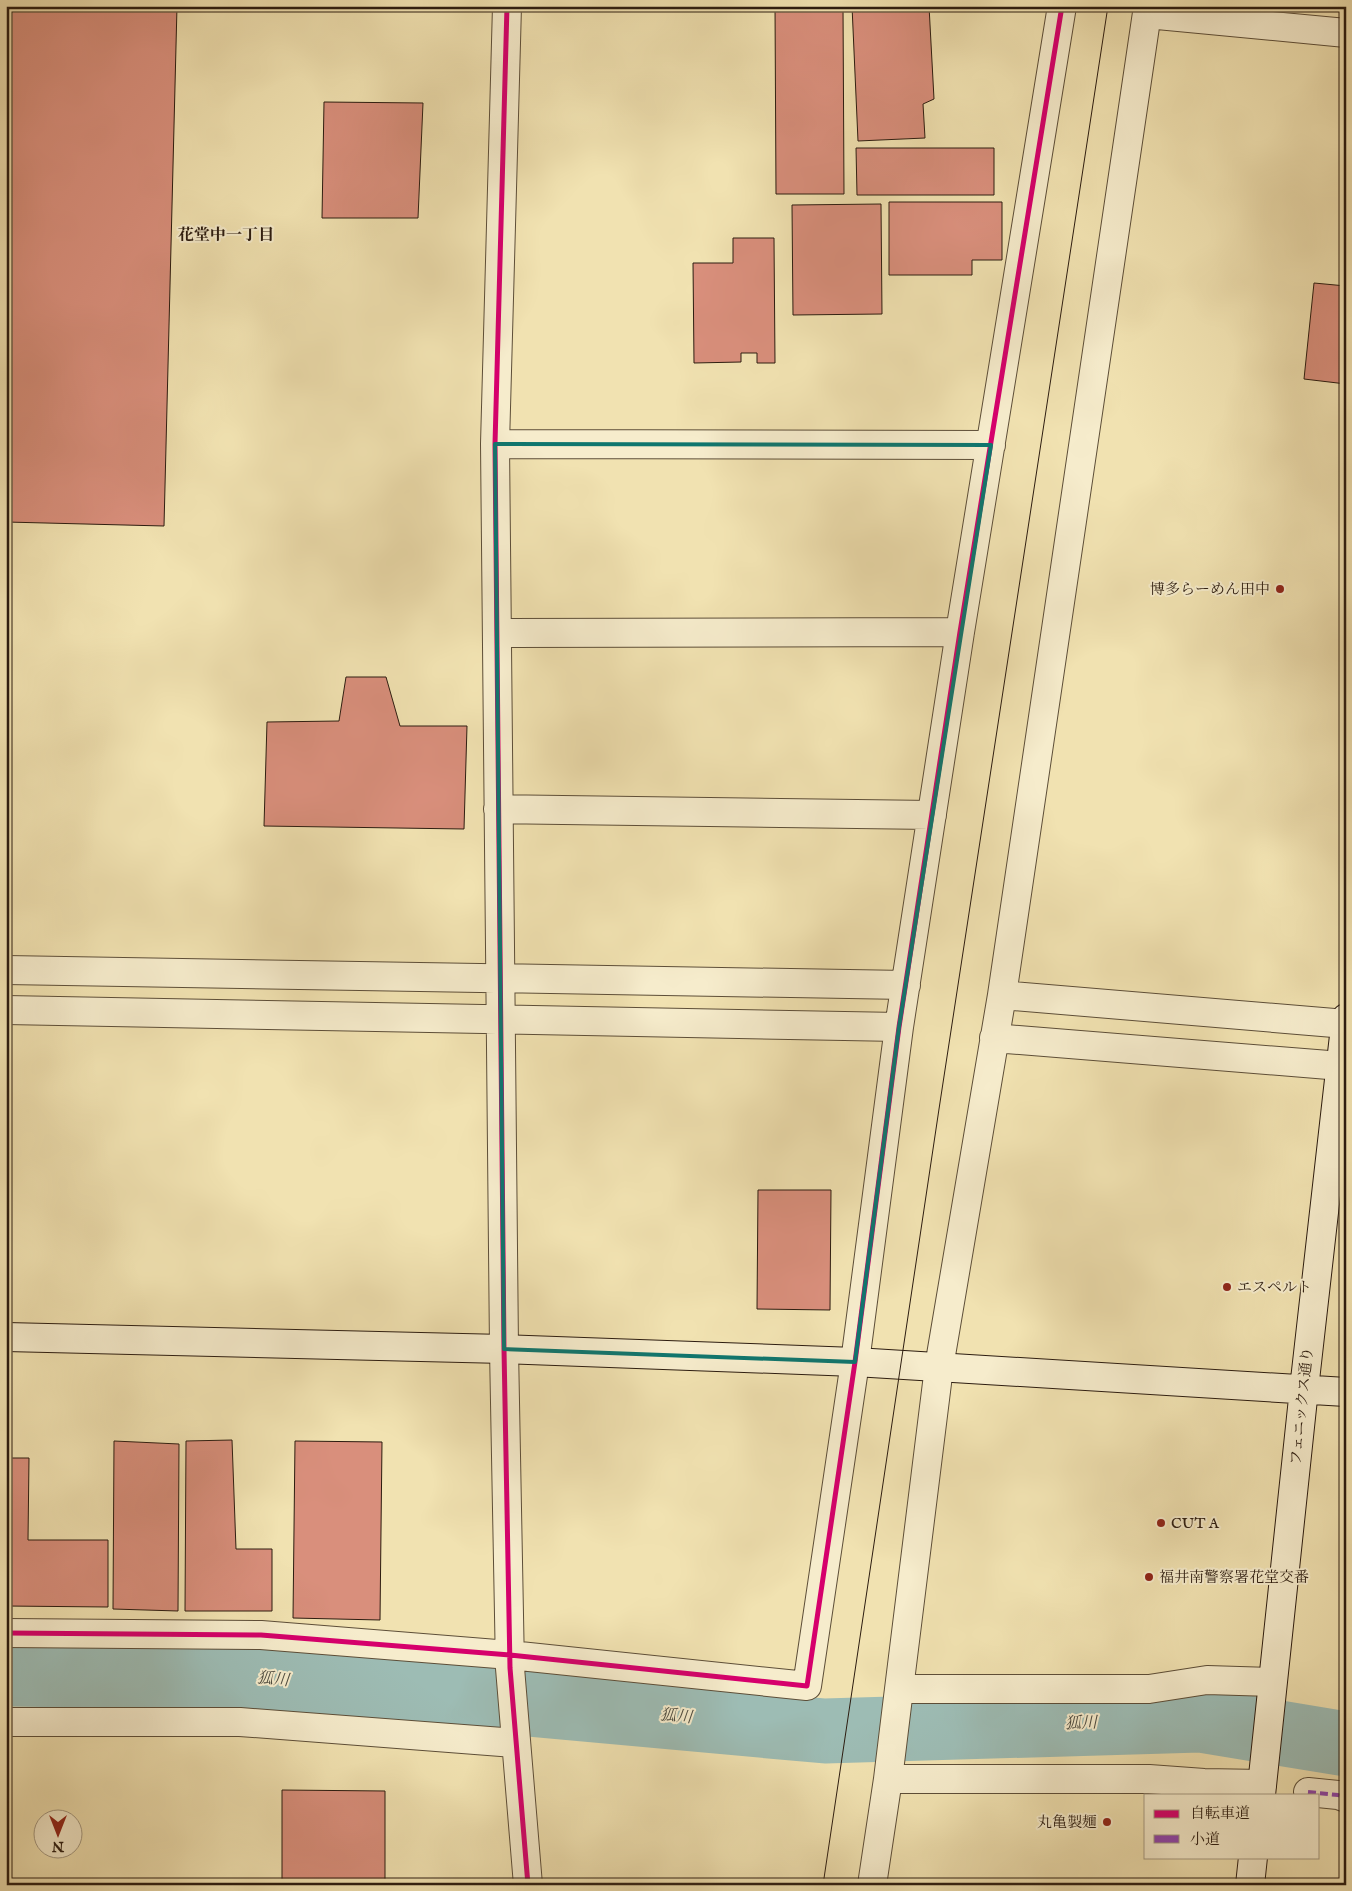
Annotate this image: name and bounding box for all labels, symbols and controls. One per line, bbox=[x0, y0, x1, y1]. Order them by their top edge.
district label: 花堂中一丁目 bbox=[178, 226, 274, 246]
place label: 博多らーめん田中 bbox=[1150, 580, 1270, 599]
marker: 博多らーめん田中 bbox=[1274, 583, 1286, 595]
place label: エスペルト bbox=[1237, 1278, 1312, 1297]
marker: エスペルト bbox=[1221, 1281, 1233, 1293]
street label: フェニックス通り bbox=[1286, 1346, 1318, 1466]
place label: CUT A bbox=[1171, 1514, 1220, 1533]
marker: CUT A bbox=[1155, 1517, 1167, 1529]
place label: 福井南警察署花堂交番 bbox=[1159, 1568, 1309, 1587]
marker: 福井南警察署花堂交番 bbox=[1143, 1571, 1155, 1583]
water label: 狐川 bbox=[256, 1669, 292, 1692]
water label: 狐川 bbox=[659, 1706, 695, 1729]
water label: 狐川 bbox=[1065, 1713, 1099, 1735]
legend bbox=[1144, 1794, 1320, 1858]
text: 自転車道 bbox=[1190, 1804, 1250, 1823]
north arrow bbox=[32, 1808, 82, 1858]
place label: 丸亀製麺 bbox=[1037, 1813, 1097, 1832]
marker: 丸亀製麺 bbox=[1101, 1816, 1113, 1828]
text: 小道 bbox=[1190, 1830, 1220, 1849]
text: N bbox=[52, 1837, 65, 1855]

